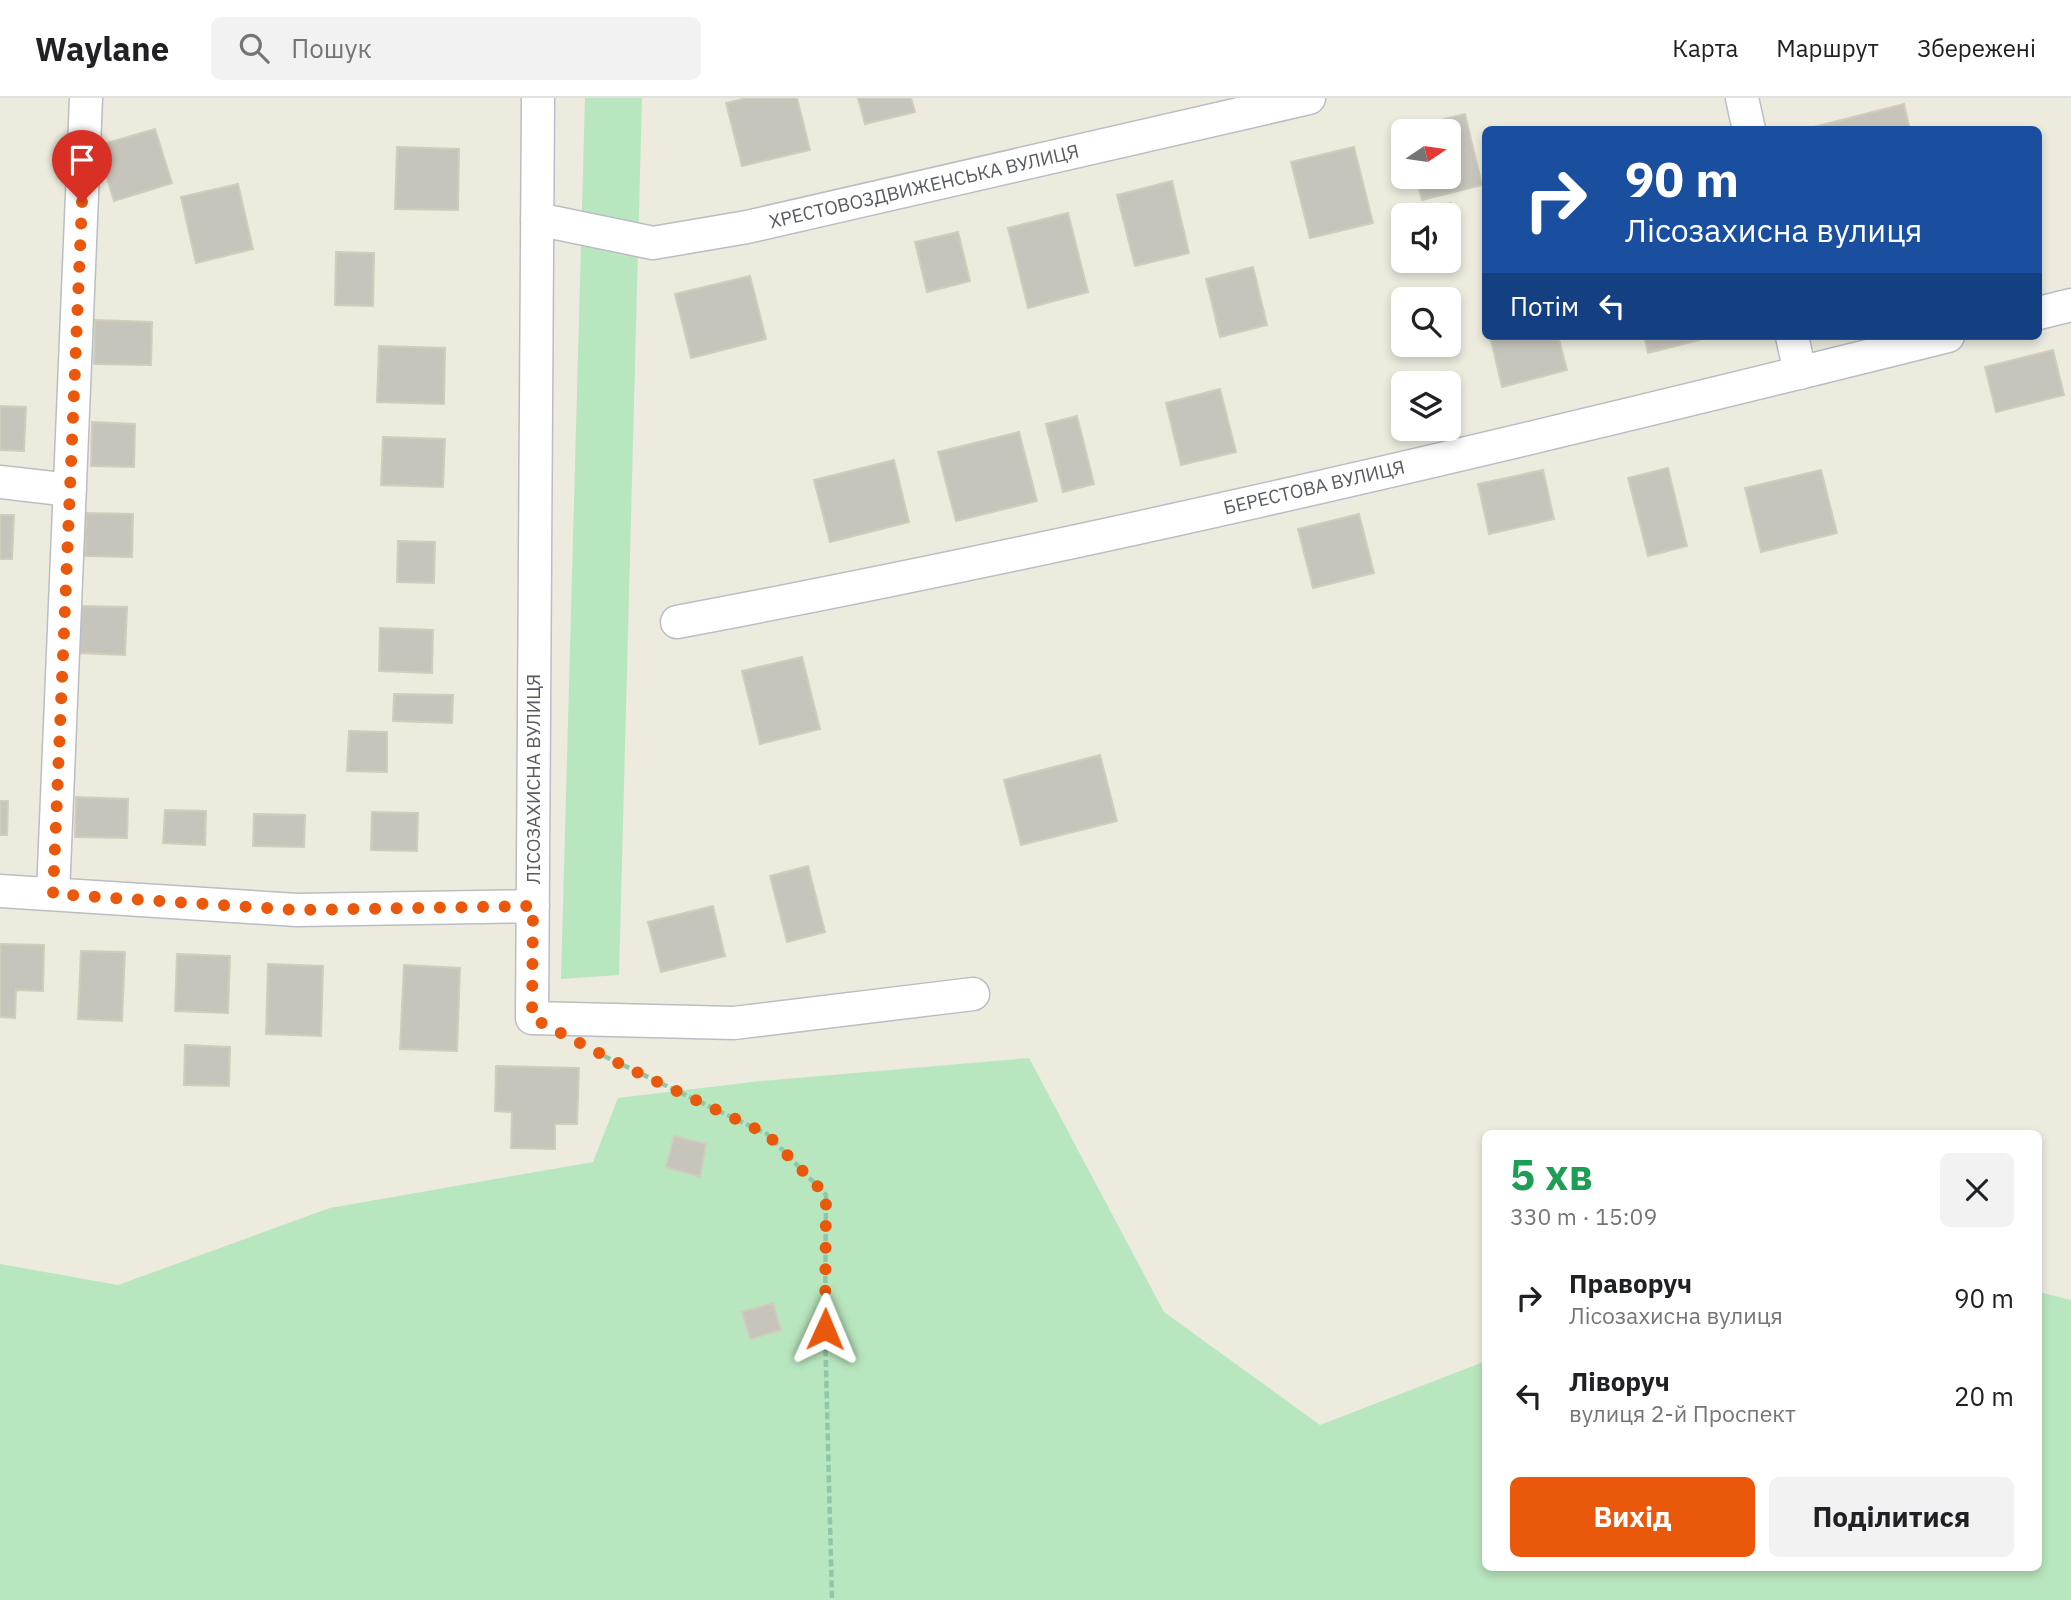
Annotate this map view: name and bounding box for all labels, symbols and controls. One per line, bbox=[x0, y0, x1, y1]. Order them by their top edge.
search box bbox=[211, 17, 701, 80]
text: Waylane bbox=[35, 27, 169, 70]
icon: search bbox=[235, 29, 273, 67]
text: Пошук bbox=[291, 31, 372, 65]
text: Карта bbox=[1672, 32, 1738, 64]
text: Маршрут bbox=[1776, 32, 1879, 64]
text: Збережені bbox=[1917, 32, 2036, 64]
north arrow bbox=[1391, 119, 1461, 189]
map controls bbox=[1391, 119, 1461, 441]
pin bbox=[52, 130, 112, 202]
street label: ХРЕСТОВОЗДВИЖЕНСЬКА ВУЛИЦЯ bbox=[767, 139, 1081, 233]
icon: arrive bbox=[63, 141, 101, 179]
text: 90 m bbox=[1625, 147, 1739, 210]
icon: right bbox=[1510, 154, 1601, 245]
button: sound bbox=[1391, 203, 1461, 273]
text: Лісозахисна вулиця bbox=[1625, 209, 1922, 251]
button: search bbox=[1391, 287, 1461, 357]
icon: left bbox=[1593, 287, 1631, 325]
text: Потім bbox=[1510, 289, 1579, 323]
button: layers bbox=[1391, 371, 1461, 441]
street label: БЕРЕСТОВА ВУЛИЦЯ bbox=[1221, 454, 1407, 520]
street label: ЛІСОЗАХИСНА ВУЛИЦЯ bbox=[521, 674, 545, 884]
text: 5 хв bbox=[1510, 1147, 1593, 1202]
button: close bbox=[1940, 1153, 2014, 1227]
text: 330 m · 15:09 bbox=[1510, 1201, 1657, 1231]
text: Праворуч bbox=[1569, 1266, 1692, 1300]
icon: right bbox=[1510, 1279, 1548, 1317]
text: 90 m bbox=[1954, 1281, 2014, 1315]
position arrow bbox=[788, 1292, 862, 1366]
text: Лісозахисна вулиця bbox=[1569, 1300, 1783, 1330]
text: Ліворуч bbox=[1569, 1364, 1670, 1398]
icon: left bbox=[1510, 1377, 1548, 1415]
text: 20 m bbox=[1954, 1379, 2014, 1413]
text: вулиця 2-й Проспект bbox=[1569, 1398, 1796, 1428]
button: Вихід bbox=[1510, 1477, 1755, 1557]
button: Поділитися bbox=[1769, 1477, 2014, 1557]

